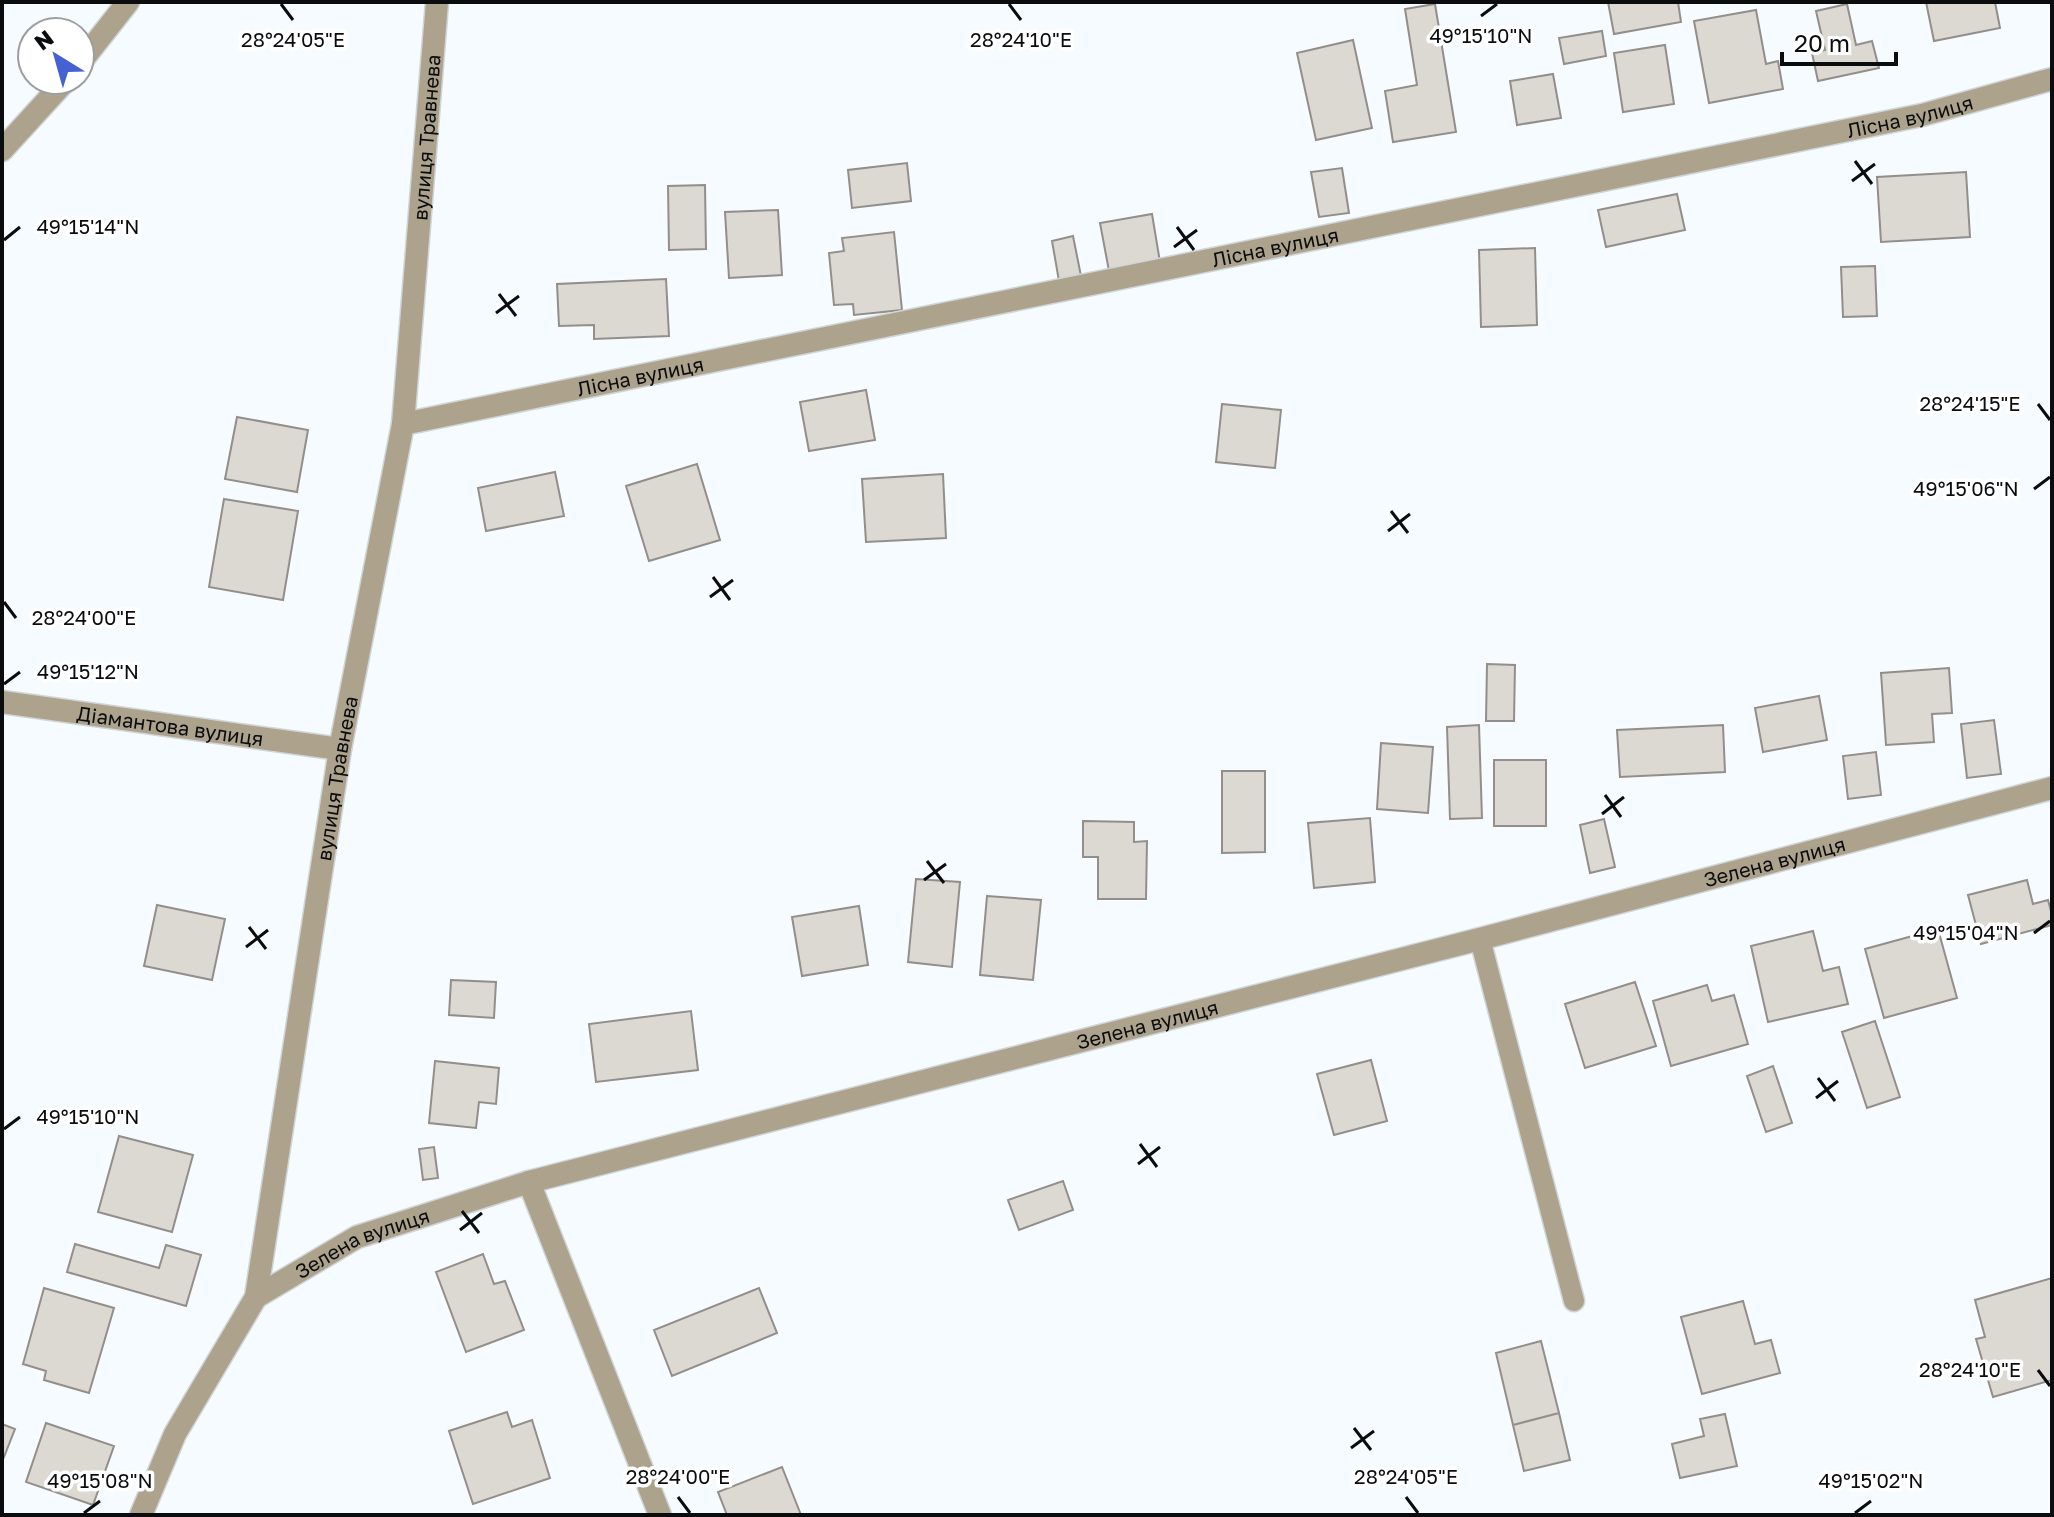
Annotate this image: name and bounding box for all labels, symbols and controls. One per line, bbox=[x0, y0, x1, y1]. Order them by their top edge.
north arrow bbox=[16, 16, 96, 96]
scale bar bbox=[1782, 16, 1896, 66]
text: 49°15'10"N bbox=[1430, 23, 1532, 47]
text: N bbox=[29, 24, 58, 55]
text: 28°24'05"E bbox=[241, 27, 345, 51]
text: 28°24'10"E bbox=[970, 27, 1072, 51]
text: 20 m bbox=[1794, 28, 1850, 57]
street label: вулиця Травнева bbox=[407, 53, 445, 221]
street label: Лісна вулиця bbox=[1845, 89, 1976, 142]
text: 49°15'14"N bbox=[37, 214, 139, 238]
street label: Лісна вулиця bbox=[1210, 222, 1341, 271]
street label: Лісна вулиця bbox=[575, 351, 706, 400]
text: 28°24'15"E bbox=[1919, 391, 2021, 415]
text: 49°15'06"N bbox=[1913, 476, 2019, 500]
text: 28°24'00"E bbox=[32, 605, 136, 629]
text: 49°15'12"N bbox=[37, 659, 139, 683]
street label: вулиця Травнева bbox=[311, 694, 362, 862]
street label: Діамантова вулиця bbox=[76, 701, 265, 750]
street label: Зелена вулиця bbox=[1701, 831, 1848, 892]
text: 49°15'04"N bbox=[1913, 920, 2019, 944]
street label: Зелена вулиця bbox=[1074, 994, 1221, 1054]
text: 49°15'10"N bbox=[37, 1104, 139, 1128]
street label: Зелена вулиця bbox=[290, 1203, 432, 1283]
text: 28°24'10"E bbox=[1919, 1357, 2021, 1381]
text: 28°24'00"E bbox=[626, 1464, 730, 1488]
text: 28°24'05"E bbox=[1354, 1464, 1458, 1488]
text: 49°15'08"N bbox=[47, 1468, 153, 1492]
text: 49°15'02"N bbox=[1819, 1468, 1923, 1492]

